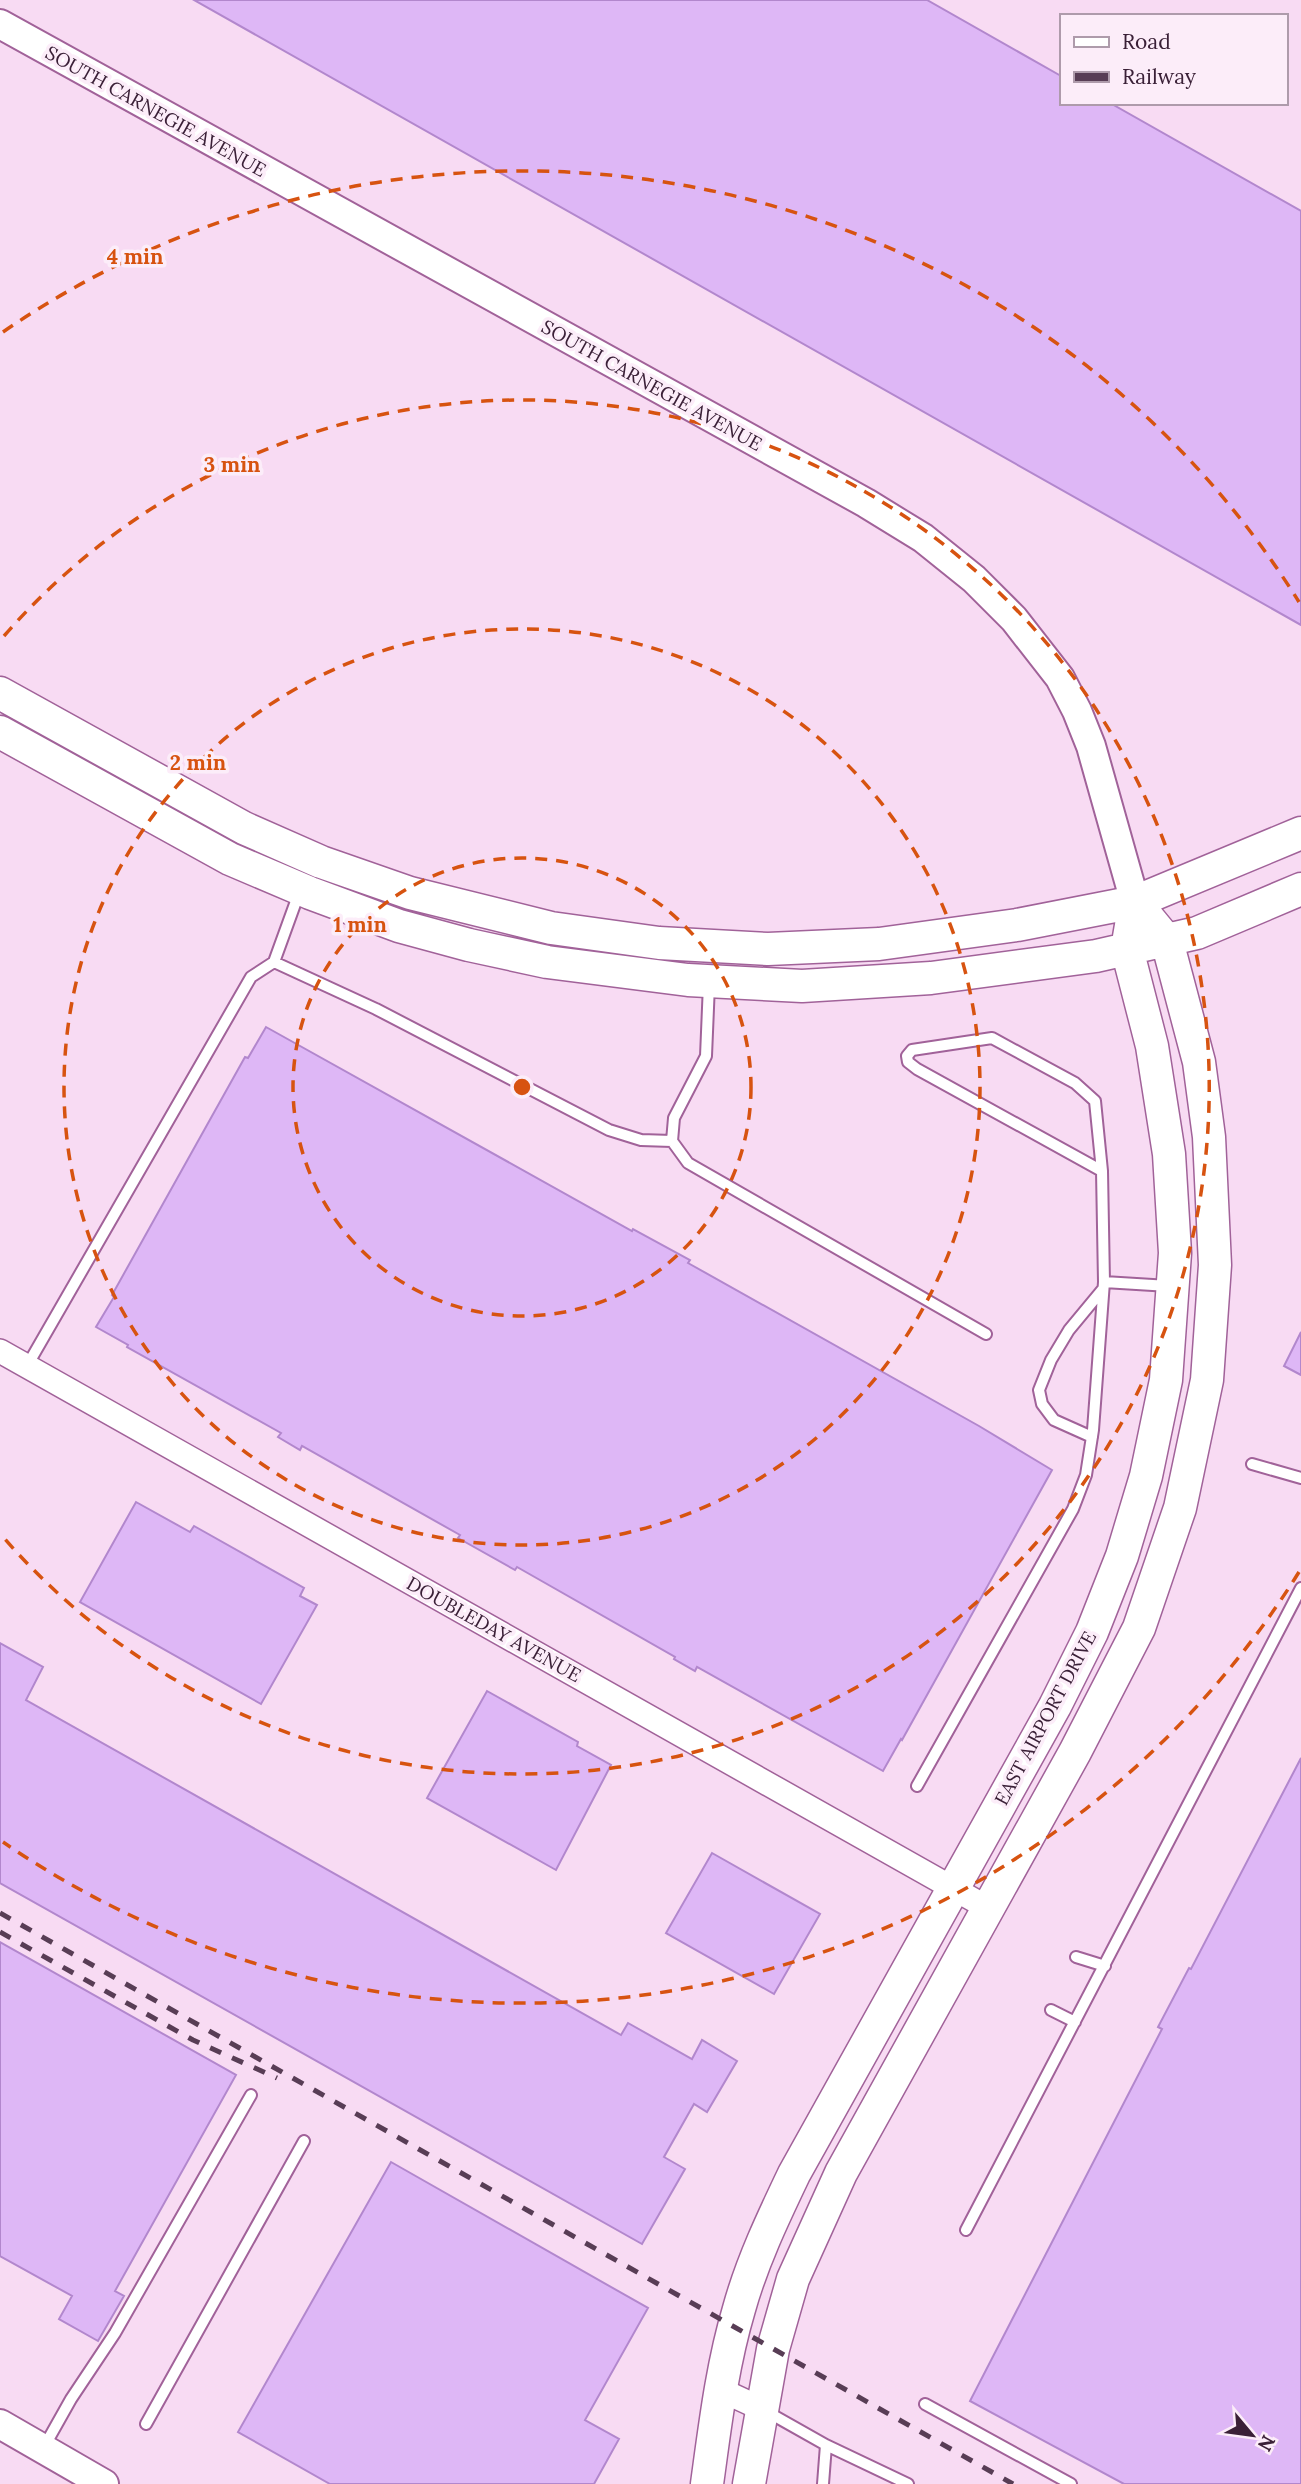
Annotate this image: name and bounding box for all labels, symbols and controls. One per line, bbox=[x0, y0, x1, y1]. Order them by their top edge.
legend bbox=[1060, 14, 1287, 105]
text: Road bbox=[1122, 28, 1171, 55]
street label: SOUTH CARNEGIE AVENUE bbox=[41, 40, 271, 182]
text: Railway bbox=[1122, 63, 1196, 90]
text: 4 min bbox=[107, 243, 163, 270]
street label: SOUTH CARNEGIE AVENUE bbox=[537, 314, 767, 456]
text: 3 min bbox=[204, 451, 260, 478]
text: 2 min bbox=[170, 749, 226, 776]
text: 1 min bbox=[333, 911, 387, 938]
centre of rings bbox=[510, 1075, 534, 1099]
street label: DOUBLEDAY AVENUE bbox=[402, 1571, 586, 1687]
street label: EAST AIRPORT DRIVE bbox=[989, 1627, 1101, 1809]
north arrow bbox=[1217, 2400, 1287, 2470]
text: N bbox=[1253, 2431, 1281, 2456]

